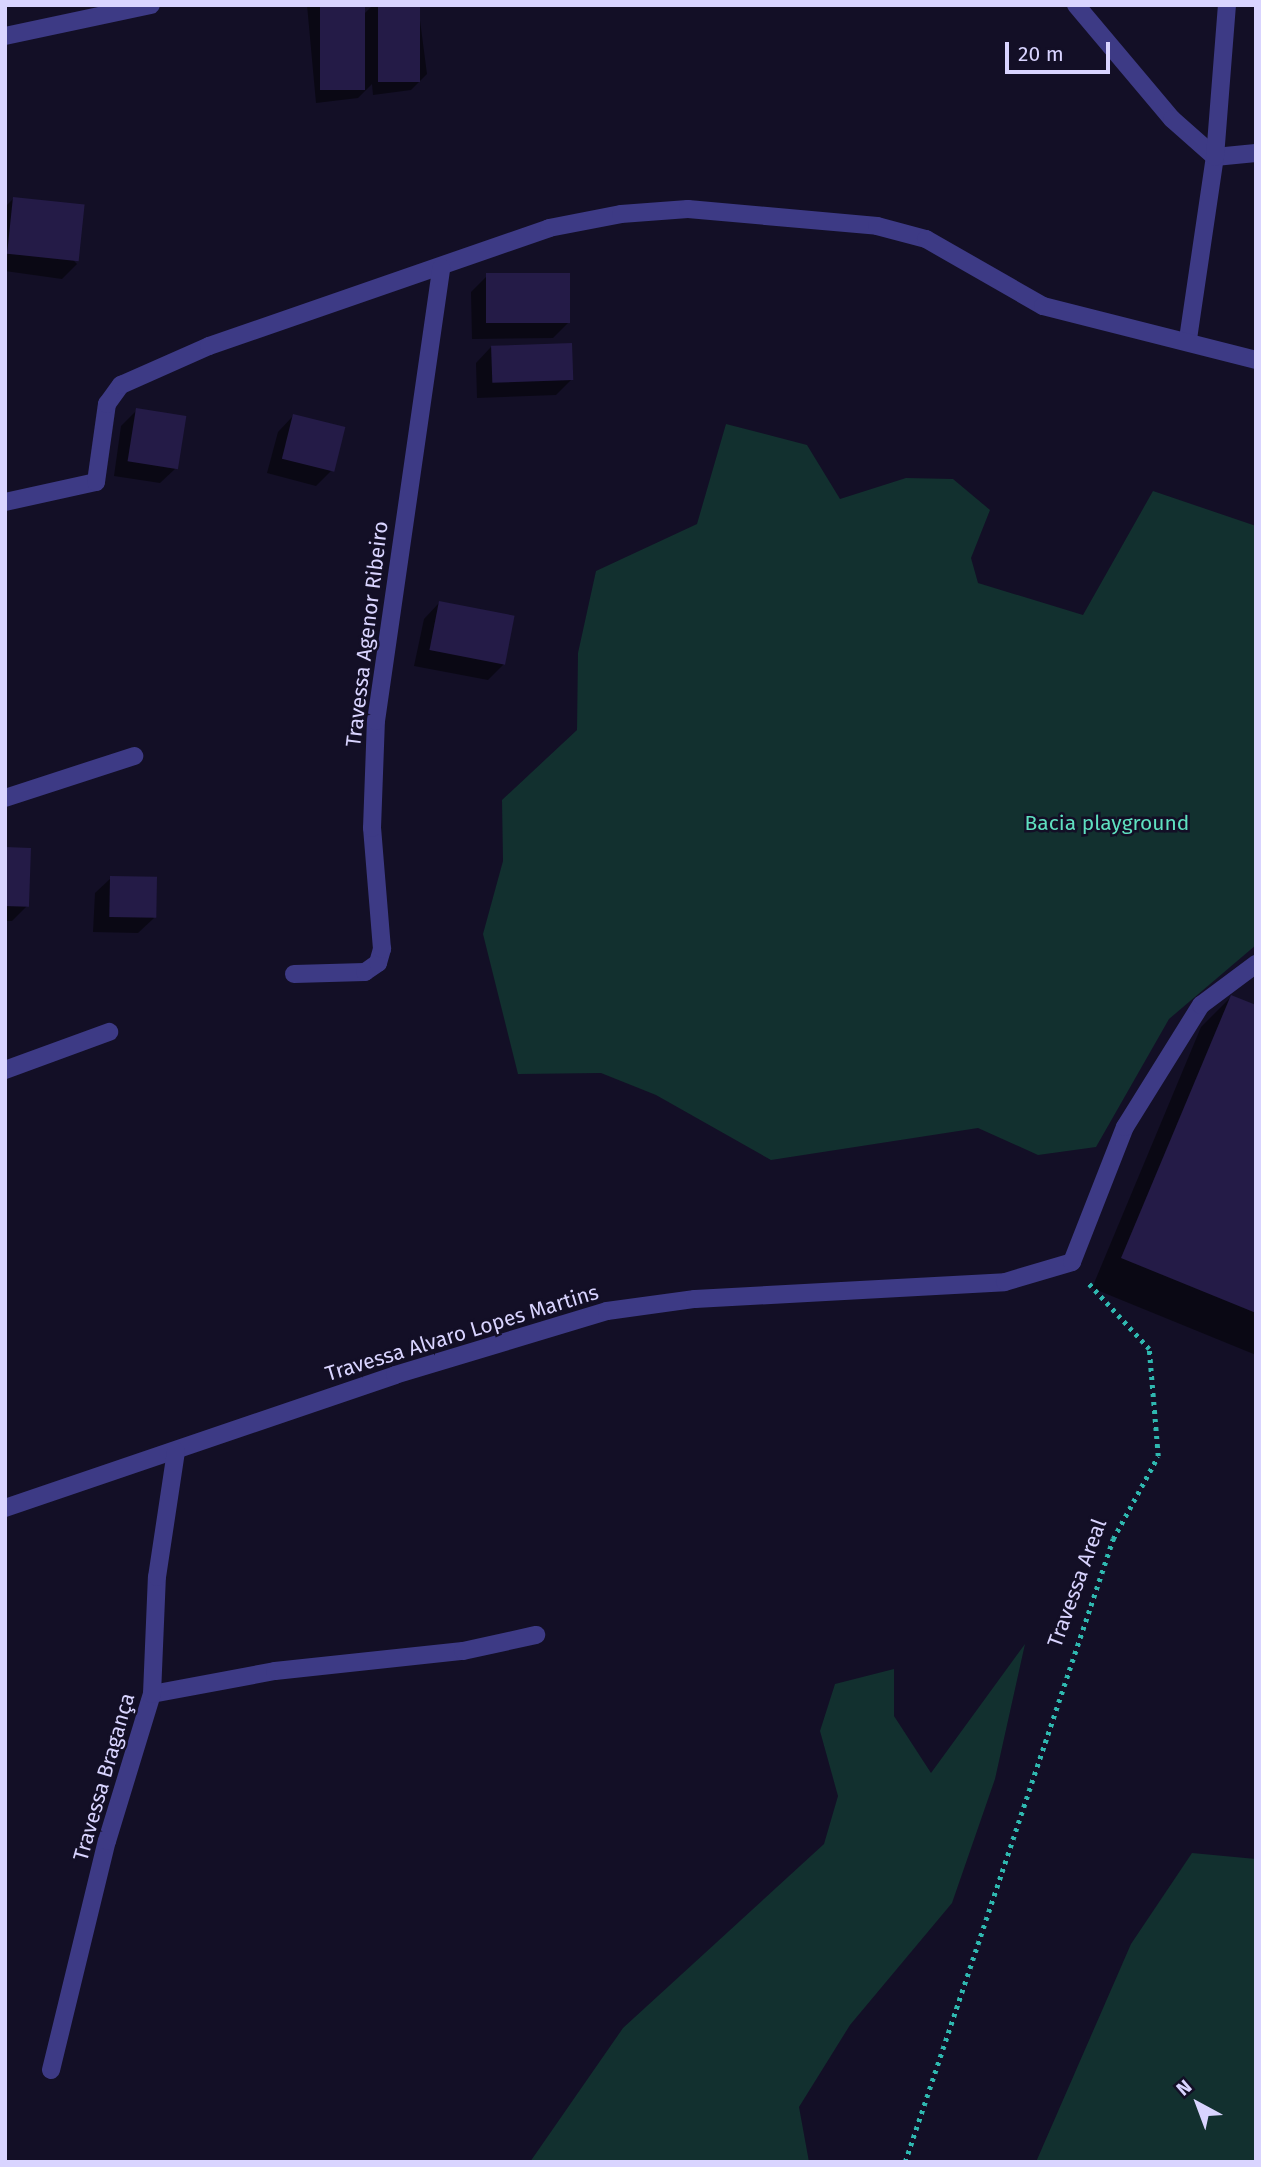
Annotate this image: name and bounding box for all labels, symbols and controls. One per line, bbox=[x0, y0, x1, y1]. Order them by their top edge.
scale bar bbox=[1009, 28, 1114, 72]
text: 20 m bbox=[1018, 41, 1064, 67]
street label: Travessa Agenor Ribeiro bbox=[341, 520, 393, 748]
park label: Bacia playground bbox=[1025, 810, 1189, 836]
street label: Travessa Alvaro Lopes Martins bbox=[322, 1279, 602, 1387]
street label: Travessa Areal bbox=[1042, 1515, 1112, 1651]
street label: Travessa Bragança bbox=[68, 1690, 140, 1864]
north arrow bbox=[1163, 2069, 1233, 2139]
text: N bbox=[1172, 2075, 1196, 2101]

